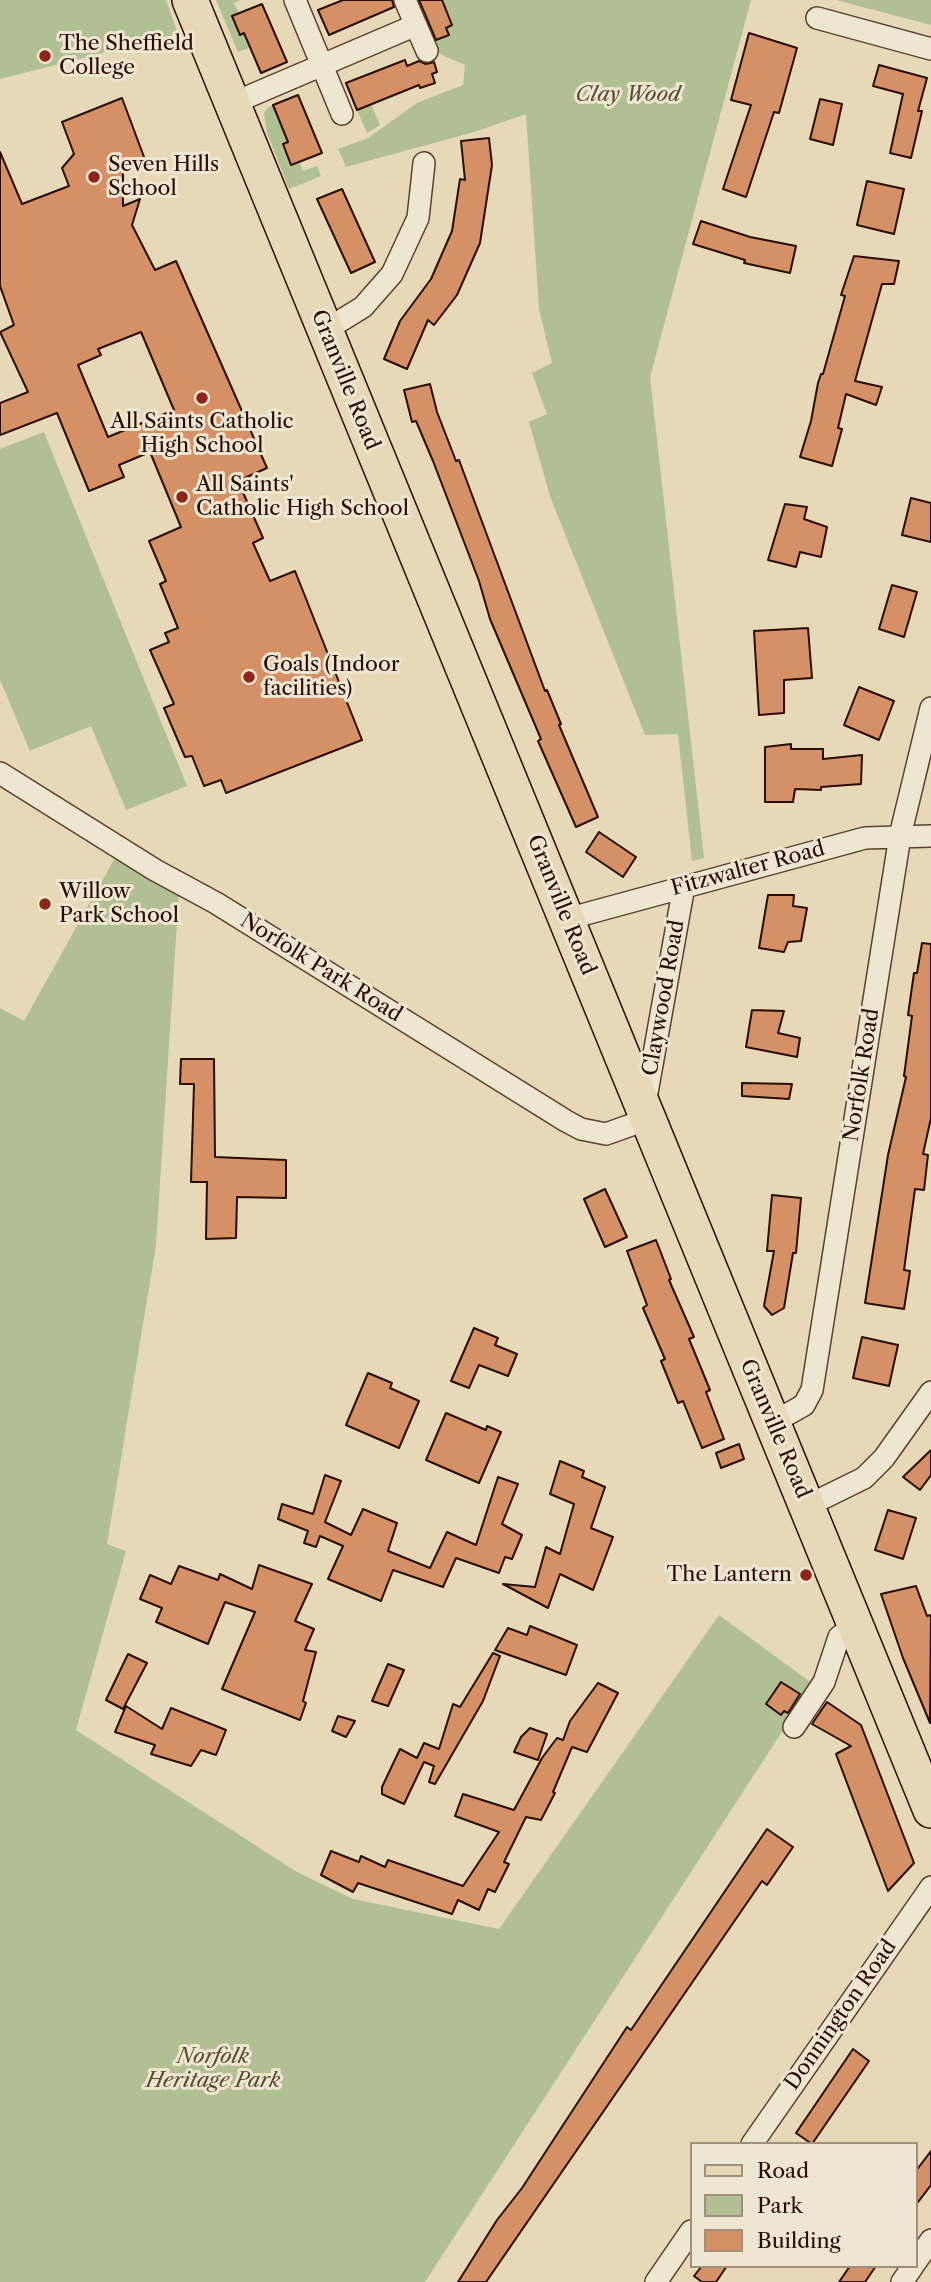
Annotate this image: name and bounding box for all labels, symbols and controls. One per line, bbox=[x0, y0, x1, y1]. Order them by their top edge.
place label: The Sheffield College bbox=[59, 31, 194, 81]
marker: The Sheffield College bbox=[37, 48, 53, 64]
park label: Clay Wood bbox=[575, 82, 681, 108]
place label: Seven Hills School bbox=[108, 152, 219, 202]
marker: Seven Hills School bbox=[86, 169, 102, 185]
street label: Granville Road bbox=[305, 306, 385, 454]
marker: All Saints Catholic High School bbox=[194, 390, 210, 406]
place label: All Saints Catholic High School bbox=[110, 409, 294, 459]
place label: All Saints' Catholic High School bbox=[196, 472, 409, 522]
marker: All Saints' Catholic High School bbox=[174, 489, 190, 505]
place label: Goals (Indoor facilities) bbox=[263, 652, 400, 702]
marker: Goals (Indoor facilities) bbox=[241, 669, 257, 685]
street label: Granville Road bbox=[521, 831, 601, 979]
street label: Fitzwalter Road bbox=[668, 836, 828, 902]
place label: Willow Park School bbox=[59, 879, 179, 929]
marker: Willow Park School bbox=[37, 896, 53, 912]
street label: Norfolk Park Road bbox=[236, 908, 406, 1028]
street label: Claywood Road bbox=[638, 918, 690, 1078]
street label: Norfolk Road bbox=[839, 1007, 885, 1143]
street label: Granville Road bbox=[734, 1356, 816, 1502]
place label: The Lantern bbox=[667, 1562, 792, 1588]
marker: The Lantern bbox=[798, 1567, 814, 1583]
street label: Donnington Road bbox=[780, 1935, 902, 2095]
park label: Norfolk Heritage Park bbox=[146, 2044, 280, 2094]
legend bbox=[690, 2142, 917, 2268]
text: Road bbox=[757, 2158, 809, 2183]
text: Park bbox=[757, 2193, 803, 2218]
text: Building bbox=[757, 2228, 841, 2253]

